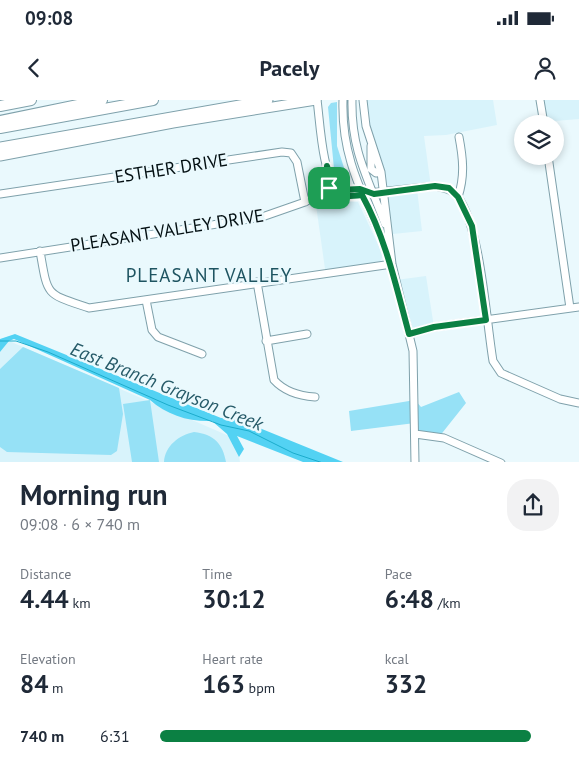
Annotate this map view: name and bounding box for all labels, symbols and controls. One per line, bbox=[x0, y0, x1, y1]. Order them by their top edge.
text: 09:08 bbox=[25, 6, 73, 30]
icon: back bbox=[20, 54, 48, 82]
text: Pacely bbox=[259, 54, 320, 82]
icon: person bbox=[531, 54, 559, 82]
map controls bbox=[514, 115, 564, 165]
button: layers bbox=[514, 115, 564, 165]
street label: ESTHER DRIVE bbox=[113, 148, 229, 188]
pin bbox=[308, 167, 350, 209]
icon: arrive bbox=[315, 174, 343, 202]
street label: PLEASANT VALLEY DRIVE bbox=[69, 203, 265, 257]
district label: PLEASANT VALLEY bbox=[126, 263, 292, 287]
water label: East Branch Grayson Creek bbox=[67, 336, 268, 436]
text: Morning run bbox=[20, 476, 168, 513]
button: share bbox=[507, 479, 559, 531]
text: 09:08 · 6 × 740 m bbox=[20, 514, 140, 534]
text: Distance bbox=[20, 565, 71, 583]
text: Time bbox=[202, 565, 232, 583]
text: Pace bbox=[385, 565, 412, 583]
text: 4.44 bbox=[20, 583, 69, 615]
text: 30:12 bbox=[202, 583, 266, 615]
text: 6:48 bbox=[385, 583, 434, 615]
text: km bbox=[69, 594, 91, 612]
text: /km bbox=[434, 594, 461, 612]
text: Elevation bbox=[20, 650, 76, 668]
text: Heart rate bbox=[202, 650, 263, 668]
text: kcal bbox=[385, 650, 409, 668]
text: 84 bbox=[20, 668, 48, 700]
text: 163 bbox=[202, 668, 245, 700]
text: 332 bbox=[385, 668, 427, 700]
text: m bbox=[48, 679, 63, 697]
text: bpm bbox=[245, 679, 275, 697]
text: 740 m bbox=[20, 726, 64, 746]
text: 6:31 bbox=[100, 726, 130, 746]

